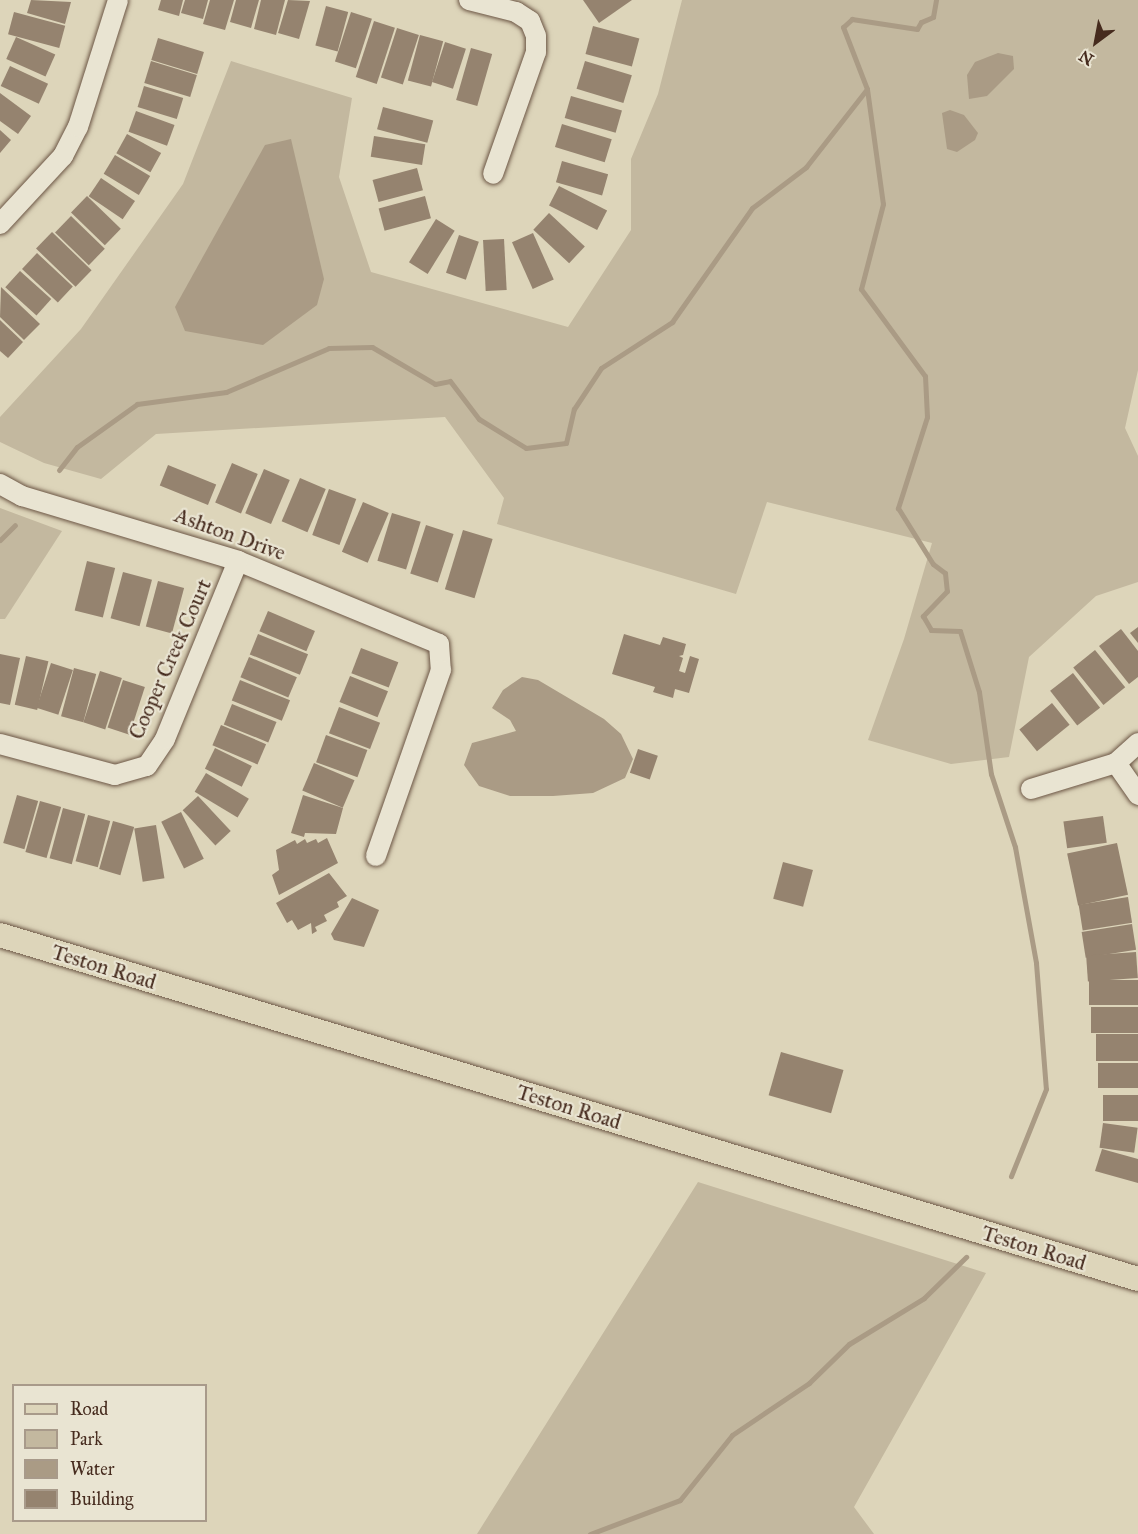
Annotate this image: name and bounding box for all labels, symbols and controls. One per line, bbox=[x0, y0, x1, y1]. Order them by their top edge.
north arrow bbox=[1066, 12, 1126, 72]
text: N bbox=[1075, 46, 1097, 69]
street label: Ashton Drive bbox=[171, 502, 289, 566]
street label: Cooper Creek Court bbox=[123, 575, 217, 743]
street label: Teston Road bbox=[49, 939, 159, 995]
street label: Teston Road bbox=[514, 1079, 624, 1135]
street label: Teston Road bbox=[979, 1220, 1089, 1276]
legend bbox=[12, 1384, 207, 1522]
text: Road bbox=[70, 1398, 108, 1420]
text: Park bbox=[70, 1428, 103, 1450]
text: Water bbox=[70, 1458, 114, 1480]
text: Building bbox=[70, 1488, 133, 1510]

